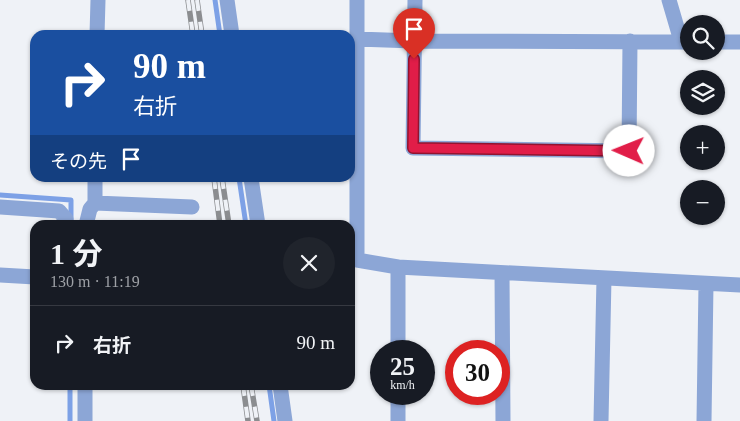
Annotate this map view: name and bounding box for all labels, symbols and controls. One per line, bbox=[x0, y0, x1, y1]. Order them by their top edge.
pin bbox=[393, 8, 435, 59]
icon: arrive bbox=[400, 15, 428, 43]
map controls bbox=[680, 15, 725, 225]
button: search bbox=[680, 15, 725, 60]
text: 90 m bbox=[133, 47, 206, 86]
icon: right bbox=[50, 50, 115, 115]
button: layers bbox=[680, 70, 725, 115]
text: 右折 bbox=[133, 94, 177, 119]
position arrow bbox=[602, 124, 654, 176]
button: + bbox=[680, 125, 725, 170]
icon: arrive bbox=[117, 145, 145, 173]
text: その先 bbox=[50, 151, 107, 172]
button: − bbox=[680, 180, 725, 225]
text: 1 分 bbox=[50, 237, 103, 270]
button: close bbox=[283, 237, 335, 289]
text: 130 m · 11:19 bbox=[50, 273, 140, 290]
icon: right bbox=[50, 329, 78, 357]
text: 90 m bbox=[296, 332, 335, 353]
text: 右折 bbox=[93, 335, 131, 356]
speed limit sign: 30 bbox=[445, 340, 510, 405]
text: 25 bbox=[390, 353, 415, 380]
text: km/h bbox=[390, 378, 415, 392]

